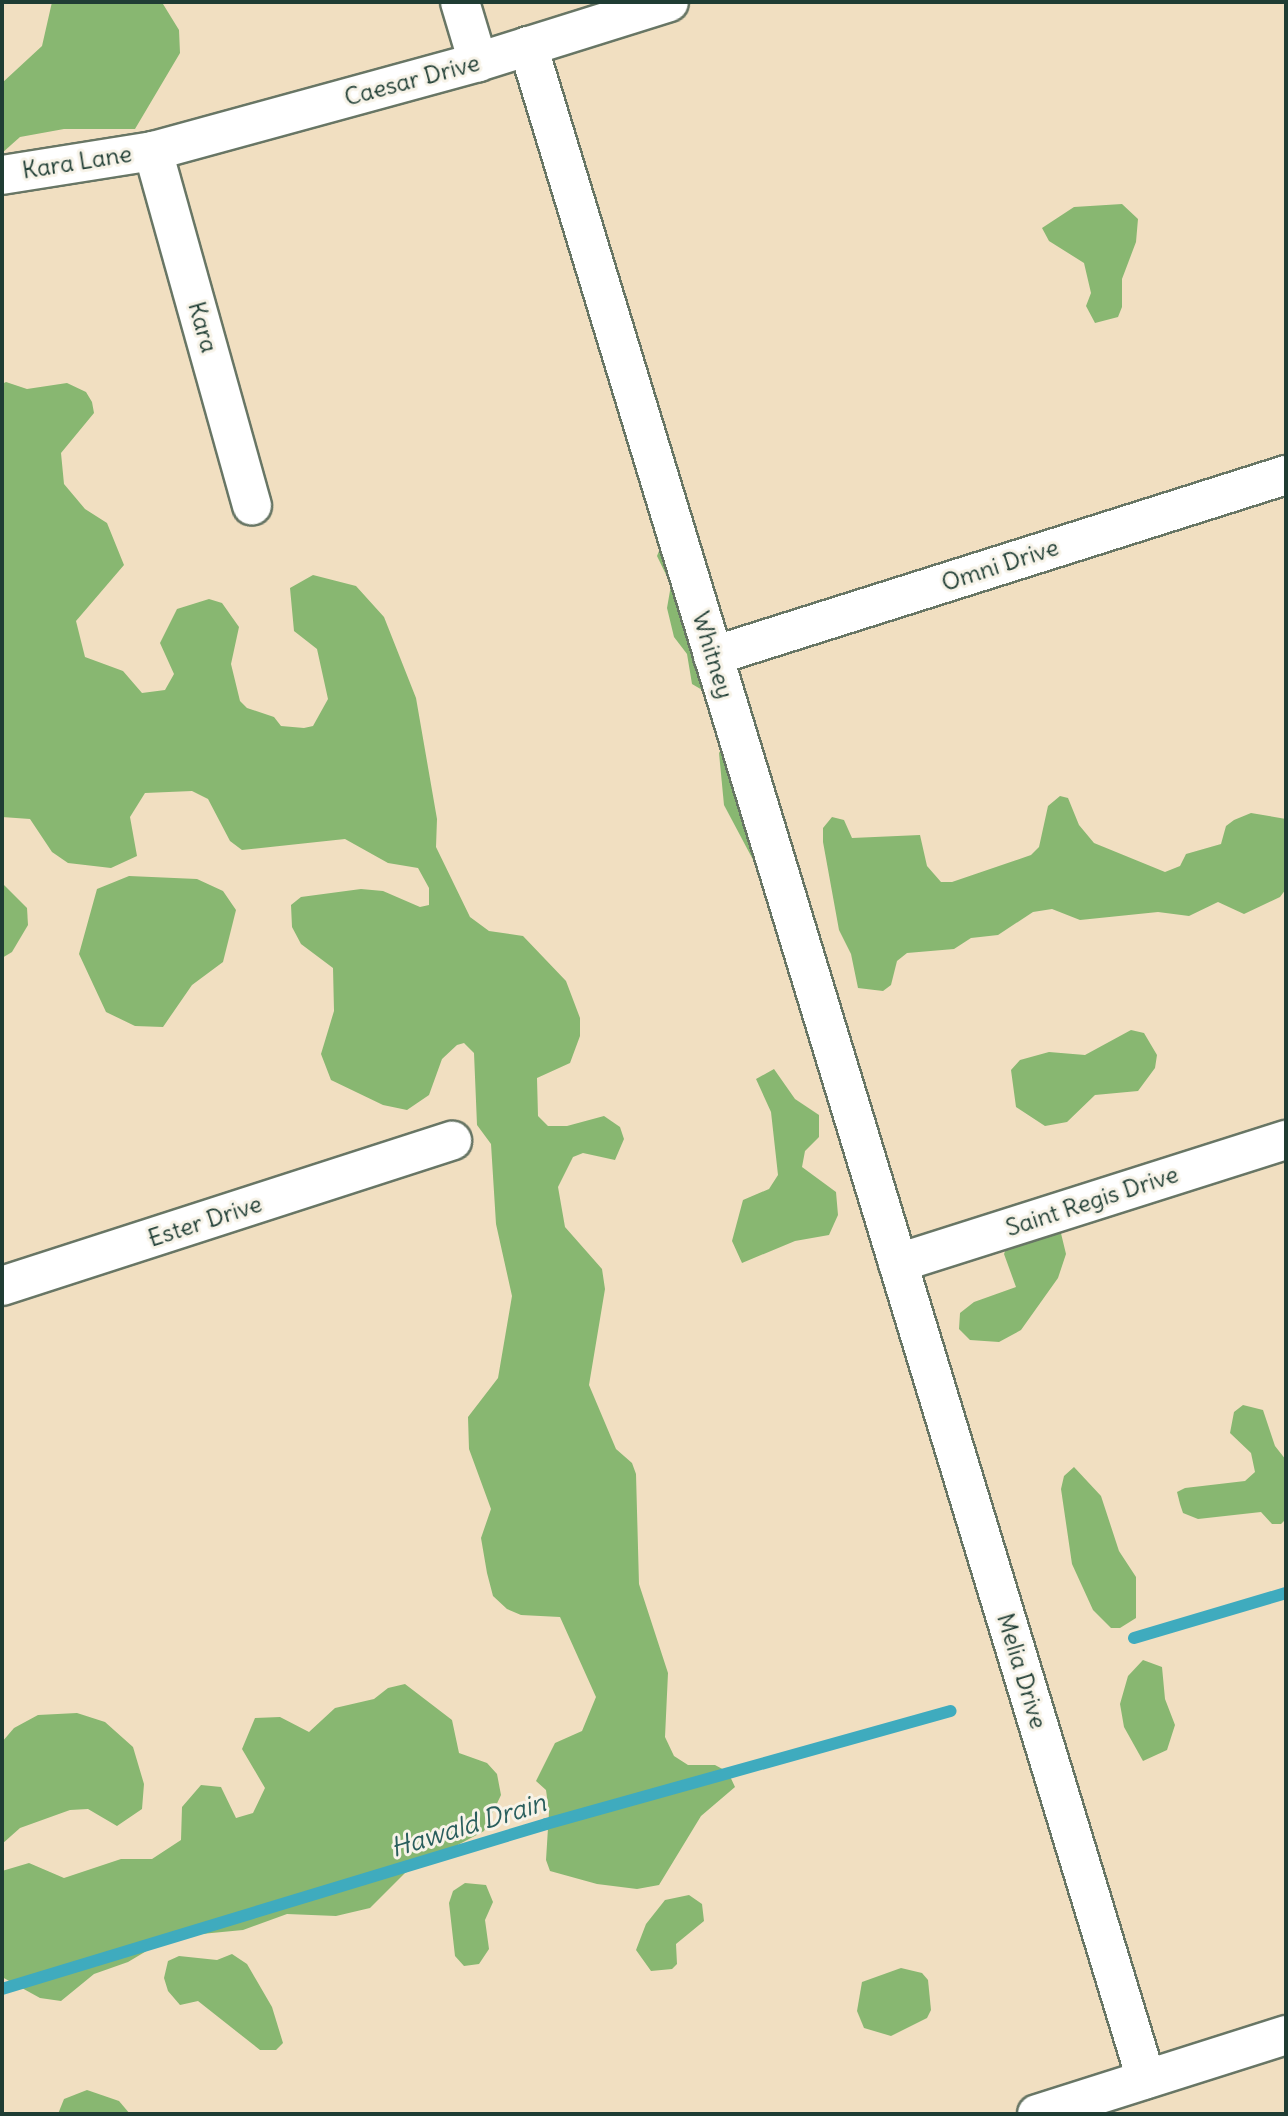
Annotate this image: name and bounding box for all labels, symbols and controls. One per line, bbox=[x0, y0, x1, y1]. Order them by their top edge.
street label: Caesar Drive bbox=[341, 48, 483, 112]
street label: Kara Lane bbox=[20, 139, 134, 185]
street label: Kara bbox=[182, 298, 224, 356]
street label: Omni Drive bbox=[938, 533, 1062, 597]
street label: Whitney bbox=[686, 608, 740, 702]
street label: Saint Regis Drive bbox=[1002, 1160, 1182, 1242]
street label: Ester Drive bbox=[144, 1189, 266, 1253]
street label: Melia Drive bbox=[991, 1610, 1053, 1732]
water label: Hawald Drain bbox=[387, 1787, 549, 1863]

